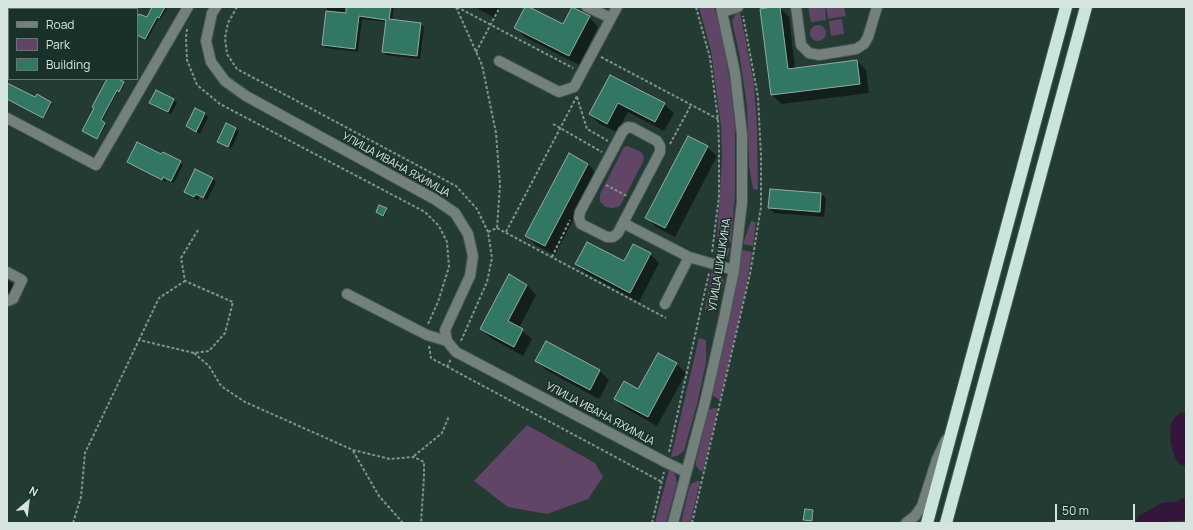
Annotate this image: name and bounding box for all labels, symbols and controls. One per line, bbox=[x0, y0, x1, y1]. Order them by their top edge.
legend bbox=[8, 8, 138, 80]
text: Road bbox=[46, 16, 74, 33]
text: Park bbox=[46, 36, 70, 53]
text: Building bbox=[46, 56, 90, 73]
street label: УЛИЦА ИВАНА ЯХИМЦА bbox=[340, 130, 452, 200]
street label: УЛИЦА ШИШКИНА bbox=[706, 217, 734, 313]
street label: УЛИЦА ИВАНА ЯХИМЦА bbox=[543, 380, 657, 448]
north arrow bbox=[8, 482, 48, 522]
text: N bbox=[27, 482, 41, 499]
scale bar bbox=[1057, 496, 1137, 522]
text: 50 m bbox=[1062, 502, 1089, 519]

